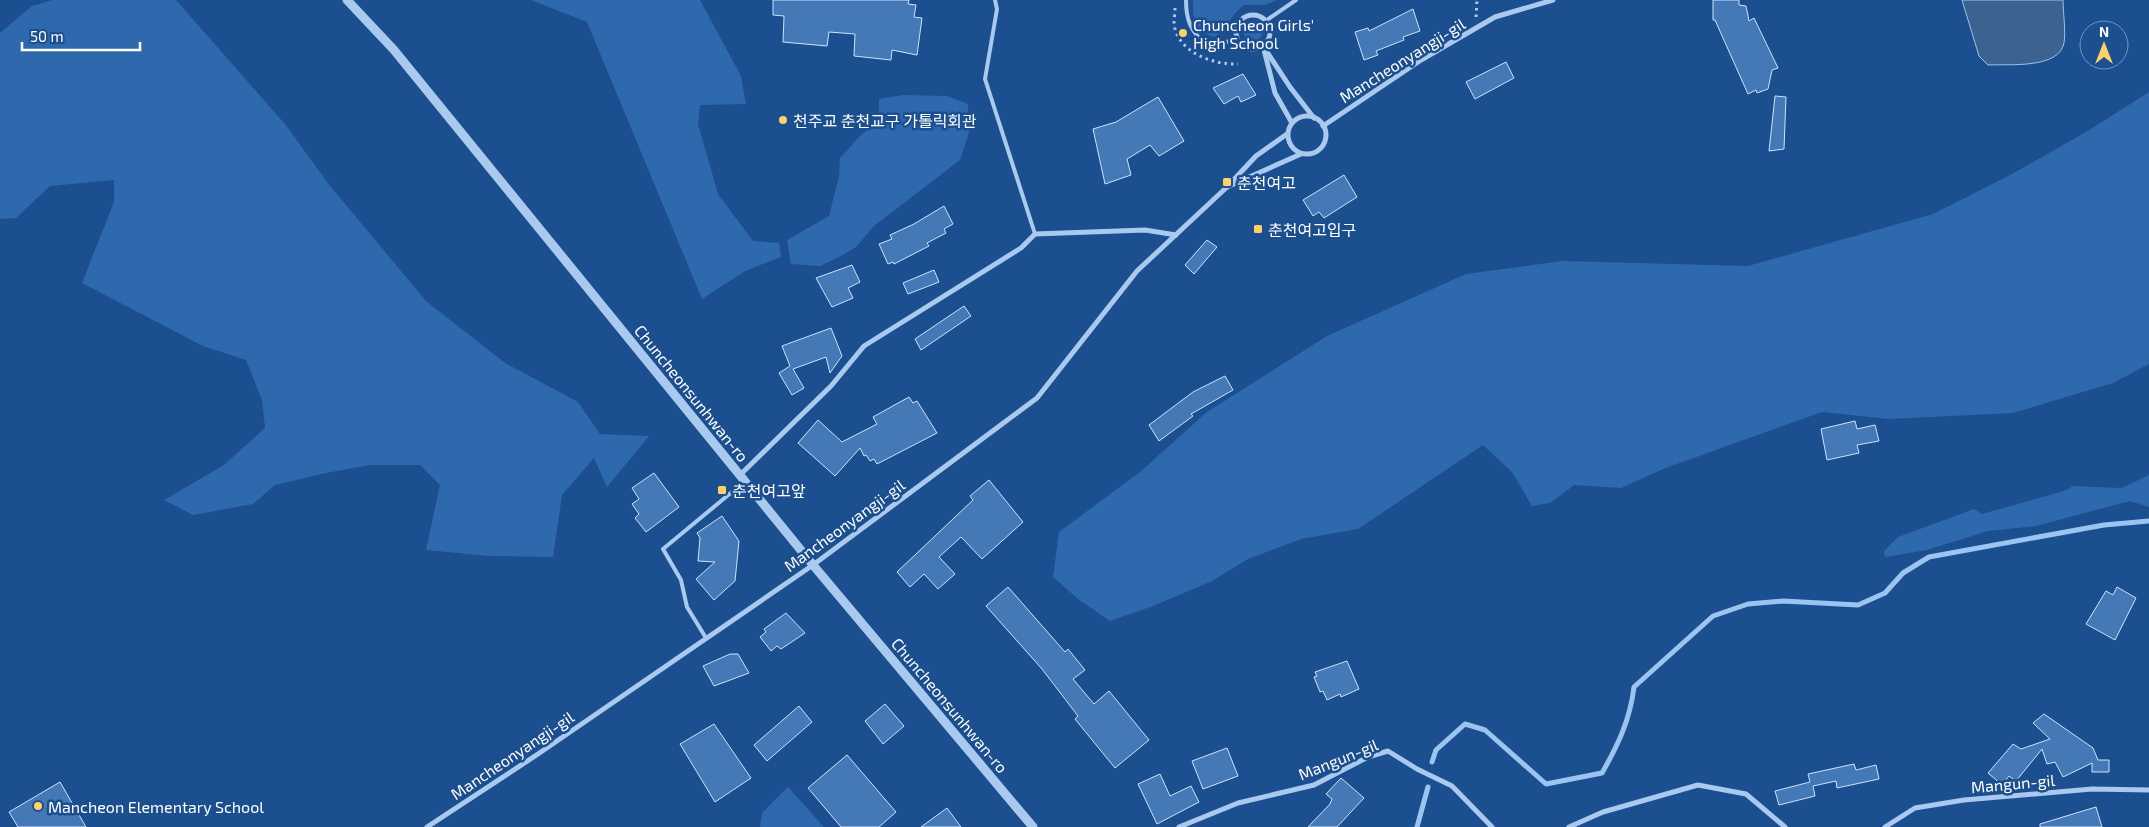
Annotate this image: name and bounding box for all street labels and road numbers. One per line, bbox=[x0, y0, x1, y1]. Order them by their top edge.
street label: Mancheonyangji-gil bbox=[1336, 14, 1469, 107]
street label: Chuncheonsunhwan-ro bbox=[631, 321, 753, 465]
street label: Mancheonyangji-gil bbox=[780, 475, 909, 576]
street label: Chuncheonsunhwan-ro bbox=[888, 634, 1012, 776]
street label: Mancheonyangji-gil bbox=[447, 707, 578, 804]
street label: Mangun-gil bbox=[1295, 734, 1381, 784]
street label: Mangun-gil bbox=[1970, 770, 2056, 796]

